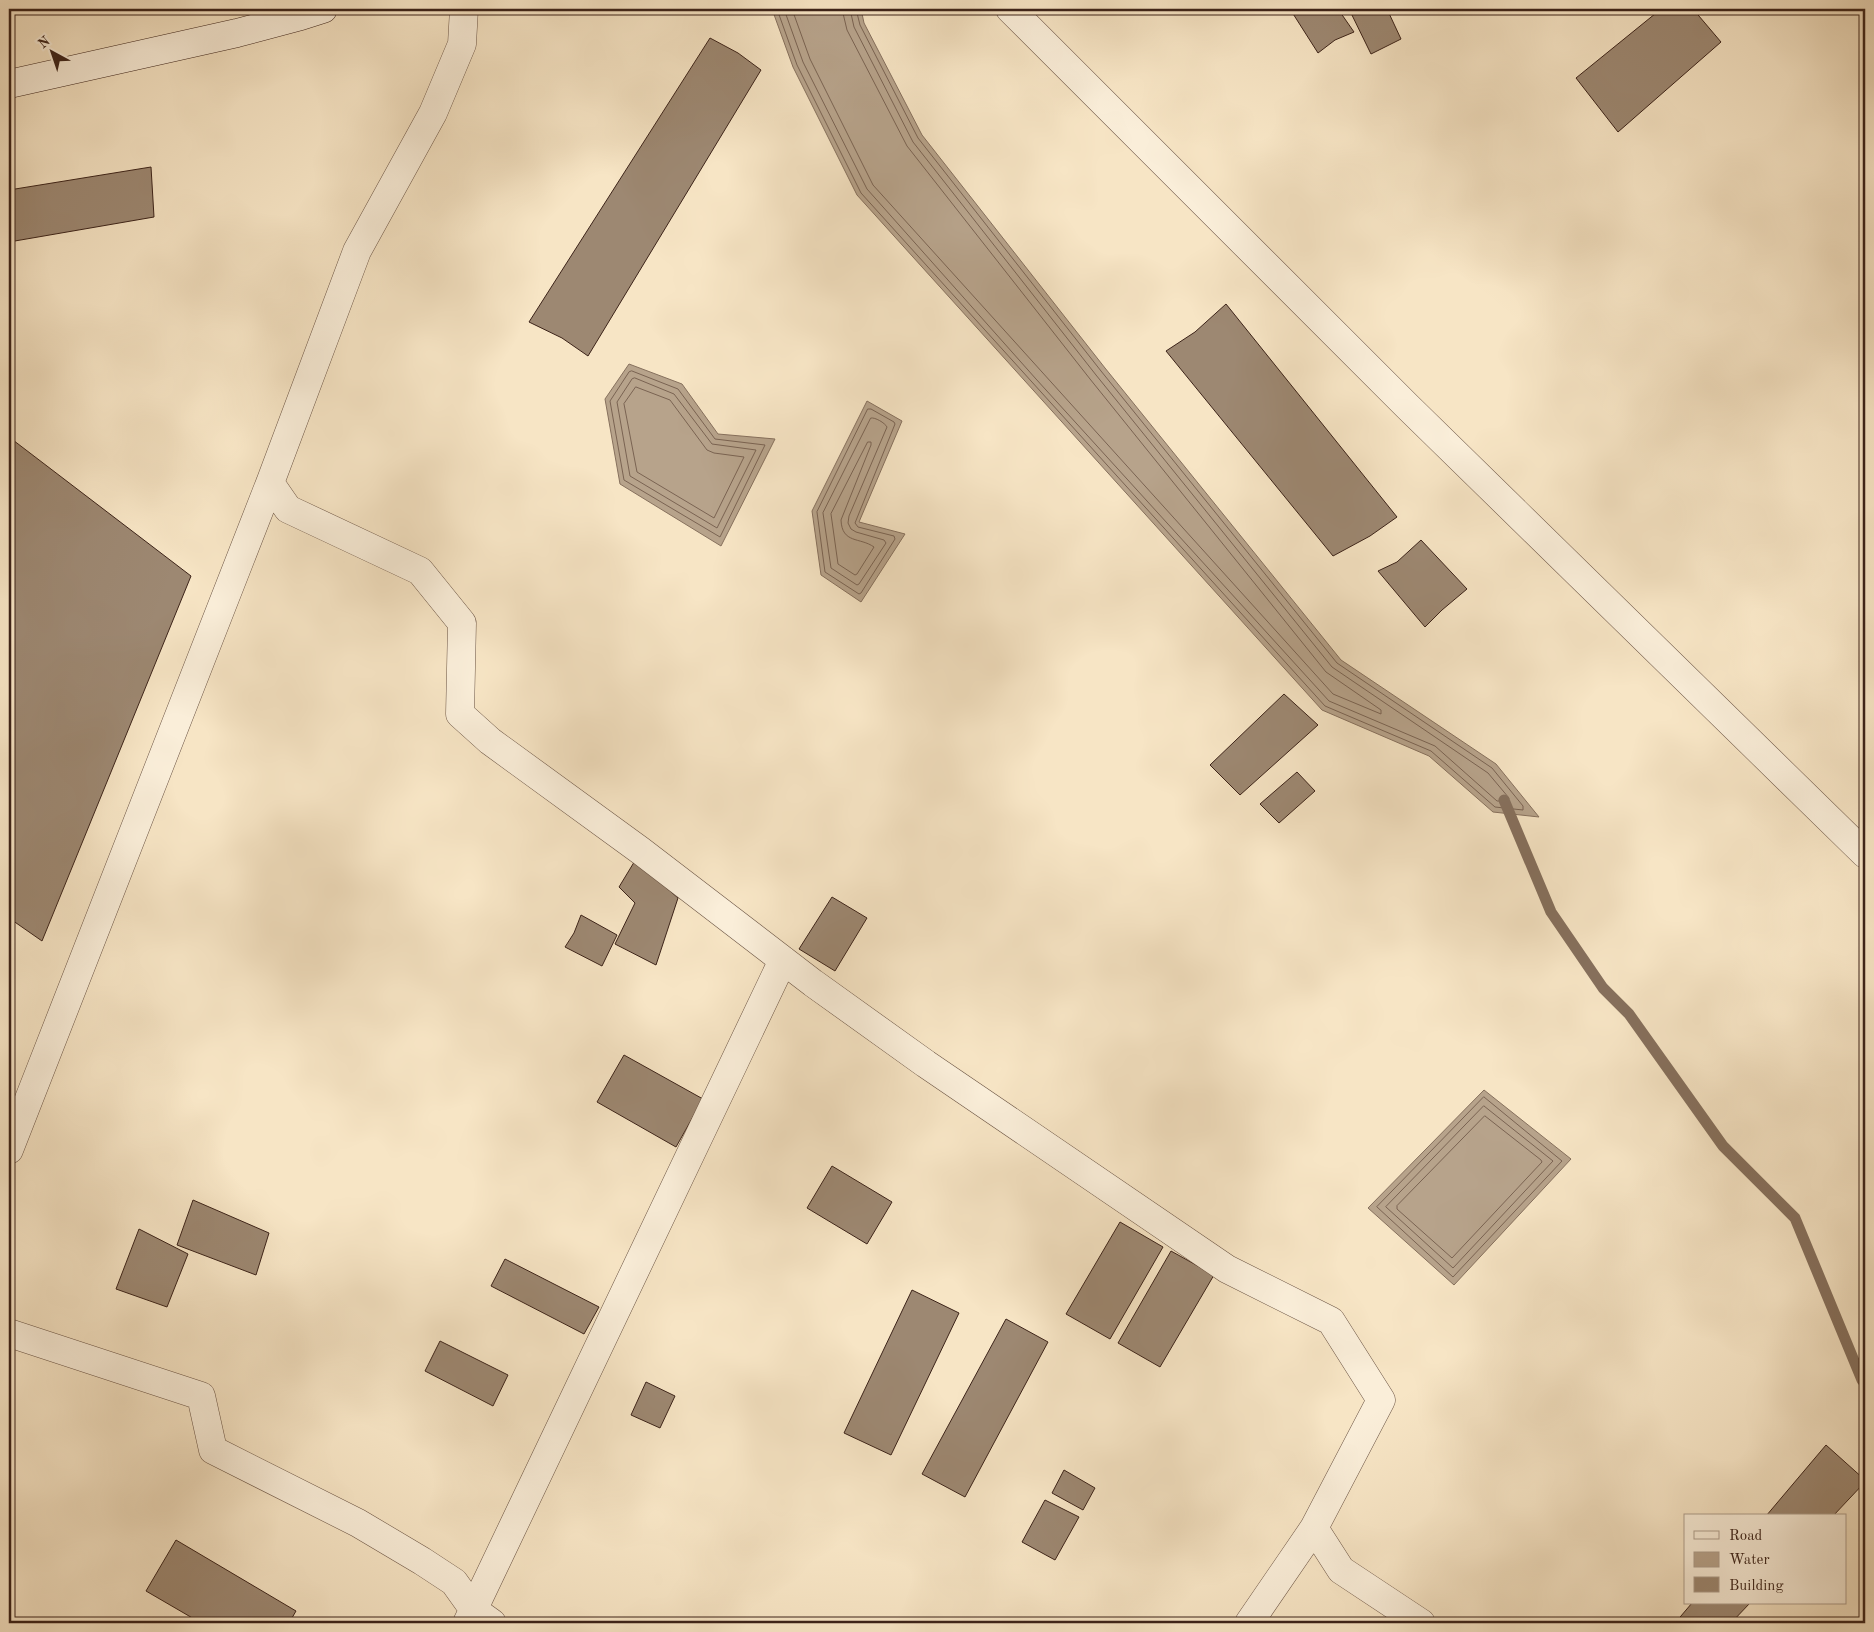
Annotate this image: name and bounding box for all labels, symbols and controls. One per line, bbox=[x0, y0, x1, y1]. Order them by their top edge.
north arrow bbox=[28, 28, 78, 78]
text: N bbox=[36, 34, 53, 52]
legend bbox=[1684, 1514, 1846, 1604]
text: Road bbox=[1729, 1529, 1763, 1544]
text: Water bbox=[1729, 1553, 1770, 1568]
text: Building bbox=[1729, 1579, 1784, 1594]

